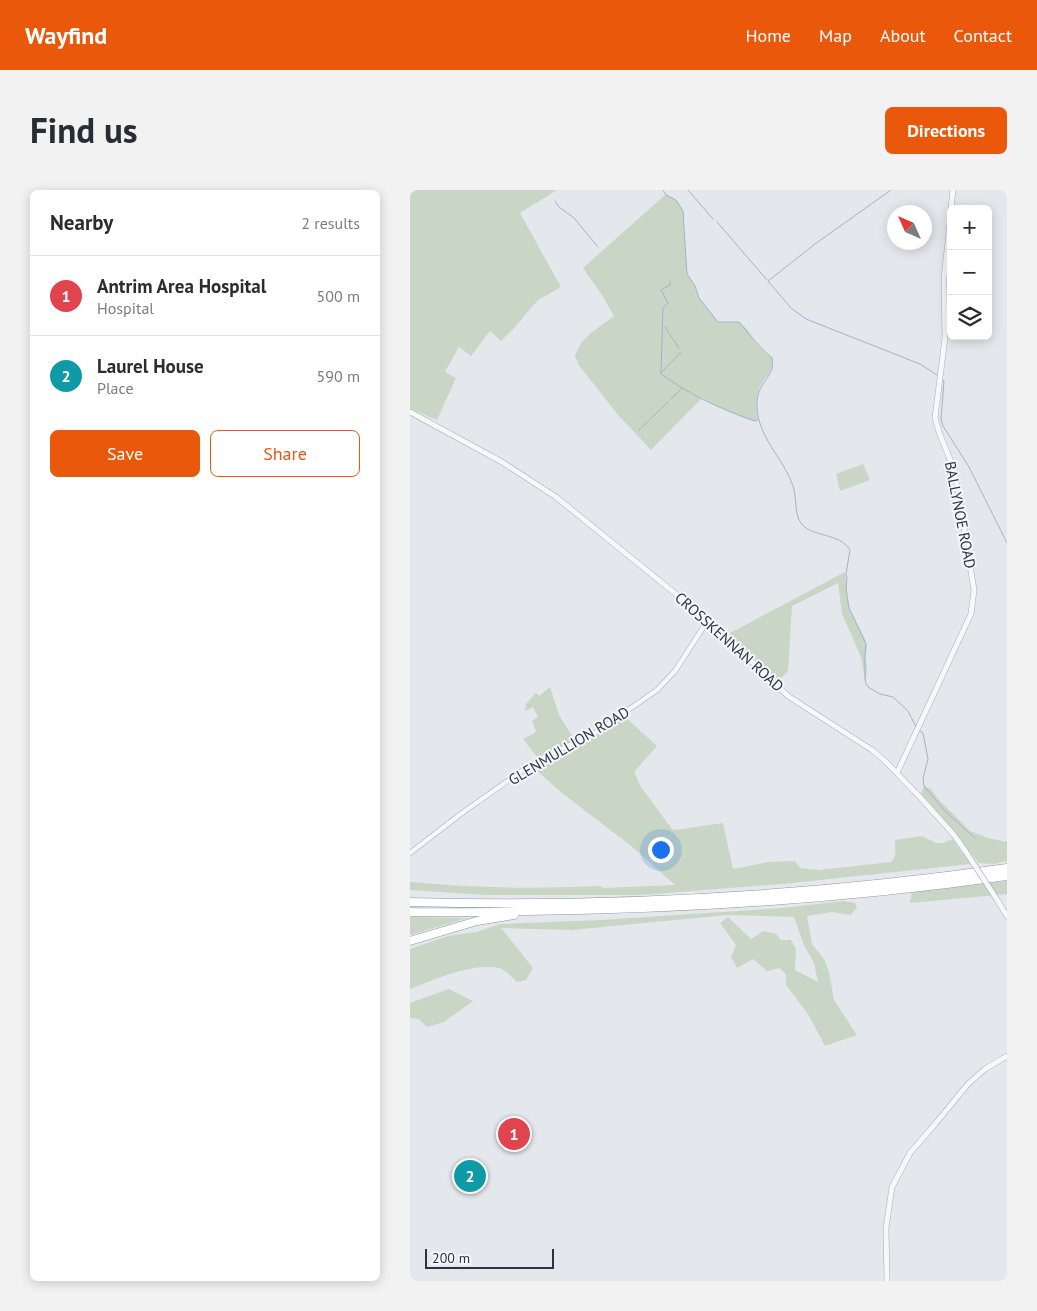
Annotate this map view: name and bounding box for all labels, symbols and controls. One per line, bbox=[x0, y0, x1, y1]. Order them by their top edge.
text: Wayfind bbox=[25, 20, 107, 51]
text: Home bbox=[745, 24, 791, 47]
text: Map bbox=[819, 24, 852, 47]
text: About bbox=[880, 24, 926, 47]
text: Contact bbox=[954, 24, 1012, 47]
text: Find us bbox=[30, 107, 138, 153]
button: Directions bbox=[885, 107, 1007, 154]
north arrow bbox=[887, 205, 932, 250]
map controls bbox=[947, 205, 992, 340]
button: + bbox=[947, 205, 992, 250]
text: Nearby bbox=[50, 209, 113, 236]
text: 2 results bbox=[301, 213, 360, 233]
button: − bbox=[947, 250, 992, 295]
text: Antrim Area Hospital bbox=[97, 274, 266, 298]
text: 1 bbox=[61, 286, 71, 306]
text: 500 m bbox=[317, 286, 360, 306]
button: layers bbox=[947, 295, 992, 340]
text: Hospital bbox=[97, 298, 154, 318]
text: Laurel House bbox=[97, 354, 204, 378]
text: 2 bbox=[61, 366, 71, 386]
text: 590 m bbox=[317, 366, 360, 386]
text: Place bbox=[97, 378, 134, 398]
button: Save bbox=[50, 430, 200, 477]
button: Share bbox=[210, 430, 360, 477]
street label: BALLYNOE ROAD bbox=[941, 460, 980, 570]
street label: CROSSKENNAN ROAD bbox=[671, 588, 788, 696]
street label: GLENMULLION ROAD bbox=[505, 702, 633, 789]
your location bbox=[648, 837, 674, 863]
pin: 1 bbox=[498, 1115, 530, 1153]
pin: 2 bbox=[454, 1157, 486, 1195]
scale bar bbox=[425, 1246, 554, 1269]
text: 200 m bbox=[432, 1249, 470, 1267]

